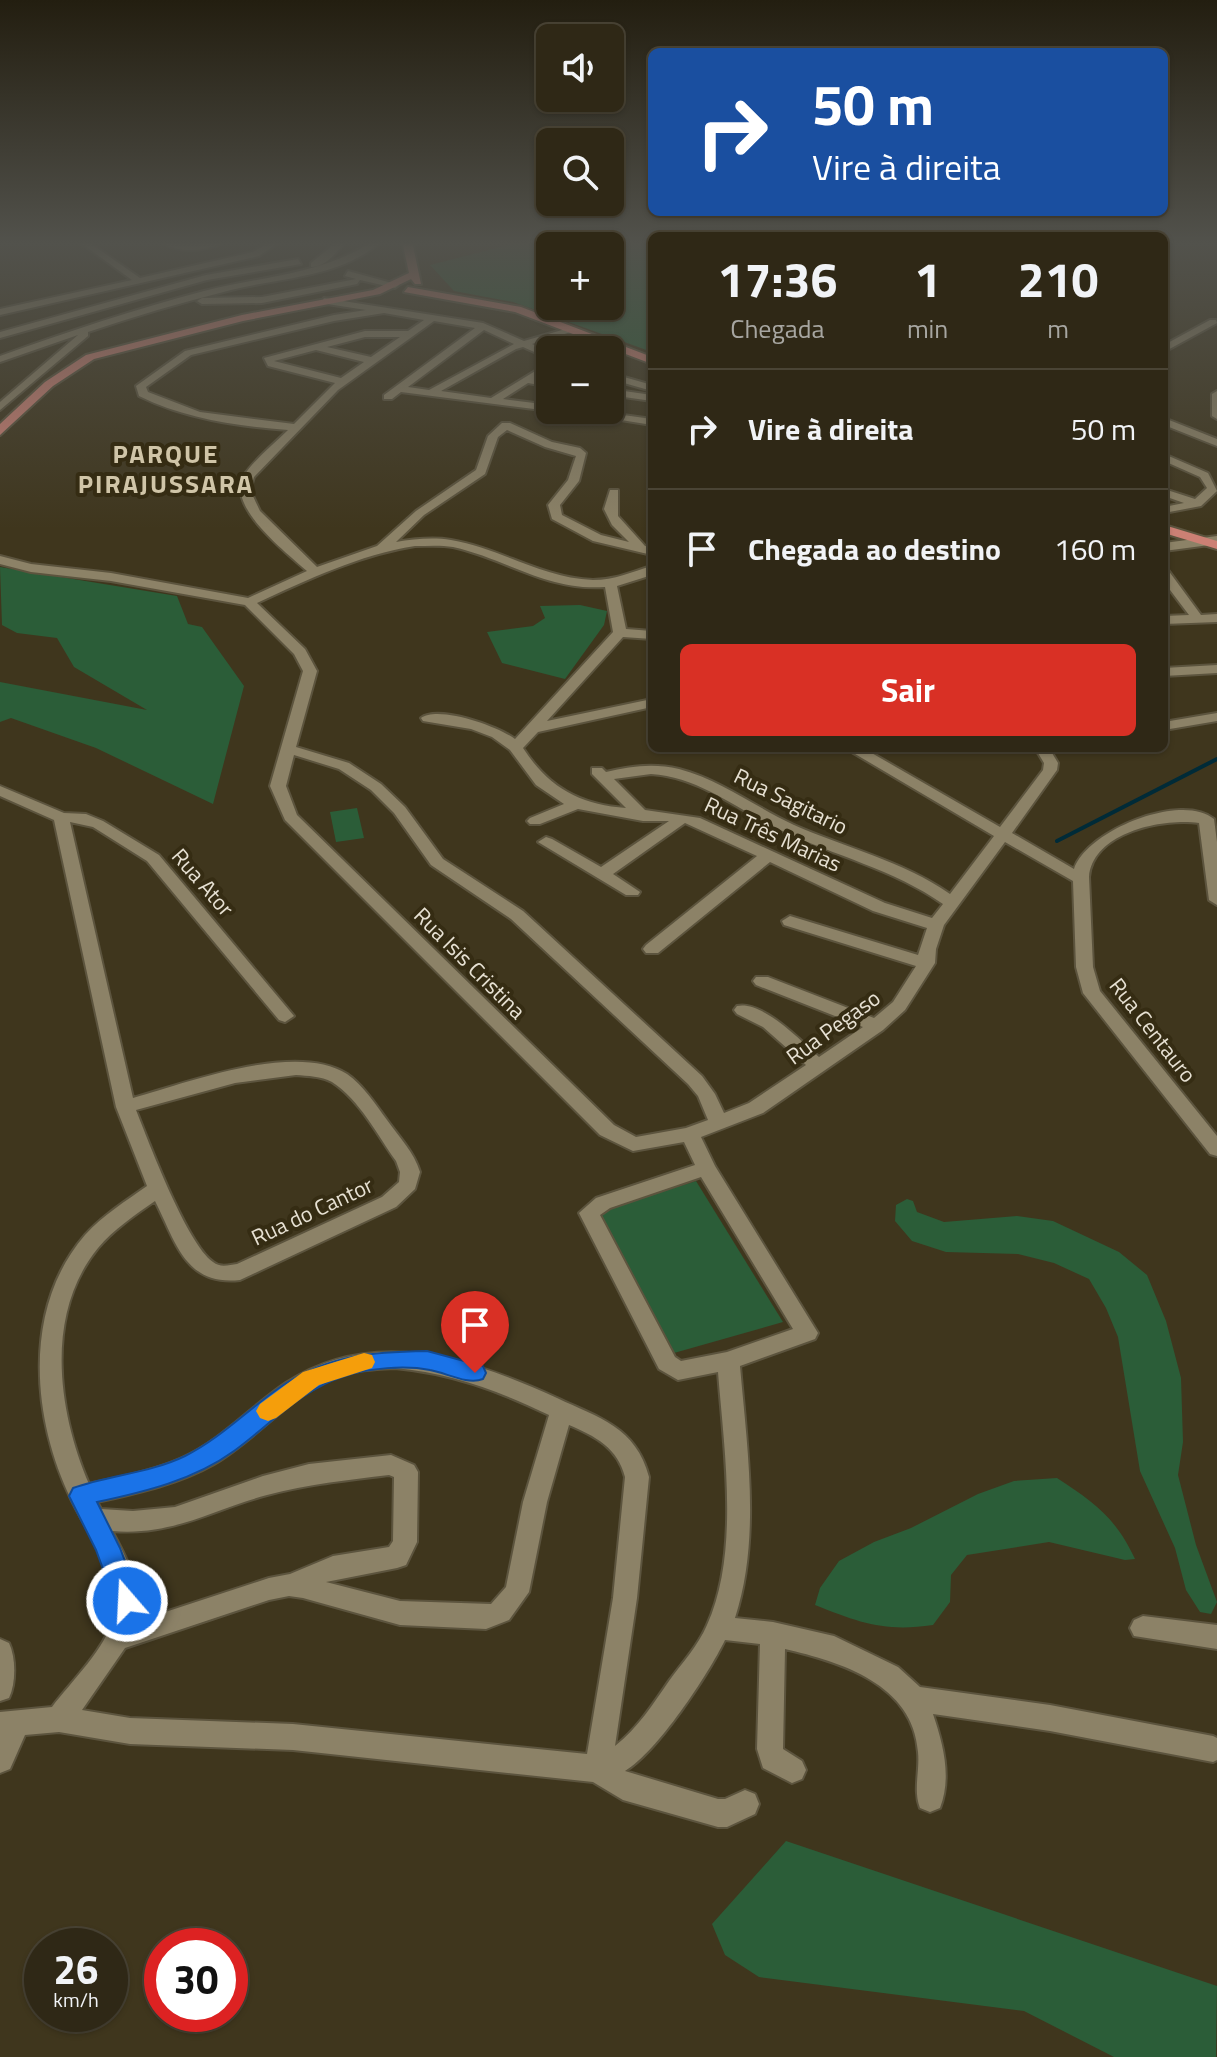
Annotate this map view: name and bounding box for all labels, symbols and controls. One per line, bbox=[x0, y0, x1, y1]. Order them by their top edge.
map controls bbox=[536, 24, 624, 424]
button: sound bbox=[536, 24, 624, 112]
text: 50 m bbox=[812, 62, 934, 147]
icon: right bbox=[680, 80, 784, 184]
button: search bbox=[536, 128, 624, 216]
text: Vire à direita bbox=[812, 139, 1001, 194]
button: + bbox=[536, 232, 624, 320]
text: 17:36 bbox=[718, 243, 837, 316]
text: 1 bbox=[914, 243, 941, 316]
text: 210 bbox=[1018, 243, 1098, 316]
text: Chegada bbox=[730, 309, 825, 348]
text: min bbox=[907, 309, 948, 348]
text: m bbox=[1047, 309, 1069, 348]
button: − bbox=[536, 336, 624, 424]
text: Vire à direita bbox=[748, 406, 913, 452]
text: 50 m bbox=[1071, 406, 1136, 452]
icon: right bbox=[680, 407, 724, 451]
district label: PARQUE PIRAJUSSARA bbox=[78, 434, 254, 503]
text: Chegada ao destino bbox=[748, 526, 1001, 572]
text: 160 m bbox=[1054, 526, 1136, 572]
icon: arrive bbox=[680, 527, 724, 571]
button: Sair bbox=[680, 644, 1136, 736]
street label: Rua Sagitario bbox=[728, 759, 854, 843]
street label: Rua Três Marias bbox=[699, 787, 847, 881]
street label: Rua Ator bbox=[164, 840, 243, 924]
street label: Rua Isis Cristina bbox=[406, 899, 534, 1027]
street label: Rua Centauro bbox=[1101, 970, 1205, 1090]
street label: Rua Pegaso bbox=[779, 981, 887, 1073]
street label: Rua do Cantor bbox=[246, 1168, 379, 1254]
pin bbox=[441, 1291, 509, 1373]
icon: arrive bbox=[453, 1303, 497, 1347]
position arrow bbox=[85, 1559, 169, 1643]
speed limit sign: 30 bbox=[144, 1928, 248, 2032]
text: 26 bbox=[54, 1939, 98, 2000]
text: km/h bbox=[53, 1984, 99, 2015]

